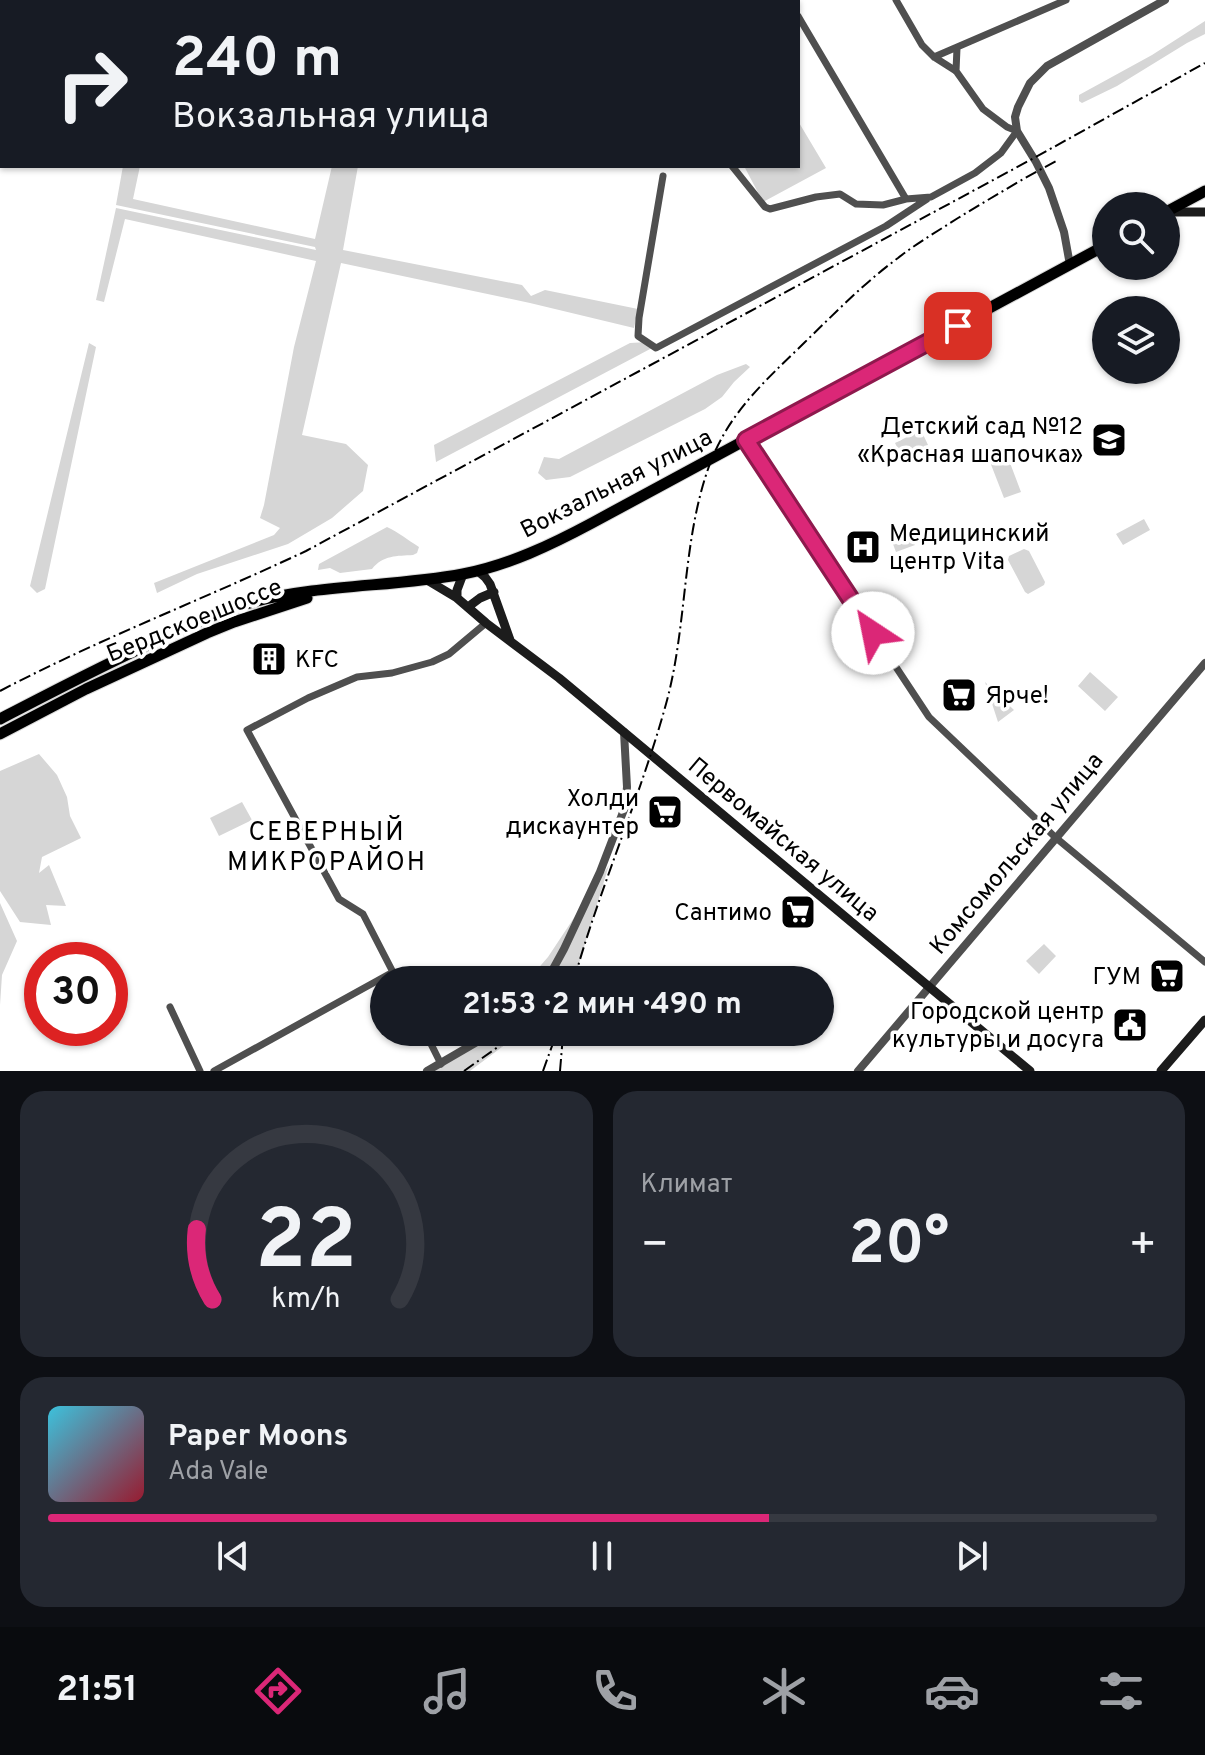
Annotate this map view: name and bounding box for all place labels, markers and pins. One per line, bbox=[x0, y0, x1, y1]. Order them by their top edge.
pin bbox=[924, 292, 992, 360]
place label: Детский сад №12 «Красная шапочка» bbox=[857, 413, 1083, 471]
school or university icon: Детский сад №12 «Красная шапочка» bbox=[1090, 421, 1128, 459]
place label: Медицинский центр Vita bbox=[889, 520, 1049, 578]
hospital icon: Медицинский центр Vita bbox=[844, 528, 882, 566]
building icon: KFC bbox=[250, 640, 288, 678]
place label: KFC bbox=[295, 646, 339, 676]
supermarket icon: Ярче! bbox=[940, 676, 978, 714]
place label: Ярче! bbox=[985, 682, 1049, 712]
place label: Холди дискаунтер bbox=[506, 785, 639, 843]
supermarket icon: Холди дискаунтер bbox=[646, 793, 684, 831]
supermarket icon: Сантимо bbox=[779, 893, 817, 931]
place label: Сантимо bbox=[674, 899, 772, 929]
supermarket icon: ГУМ bbox=[1148, 957, 1186, 995]
place label: ГУМ bbox=[1092, 963, 1141, 993]
place label: Городской центр культуры и досуга bbox=[892, 998, 1104, 1056]
public building icon: Городской центр культуры и досуга bbox=[1111, 1006, 1149, 1044]

